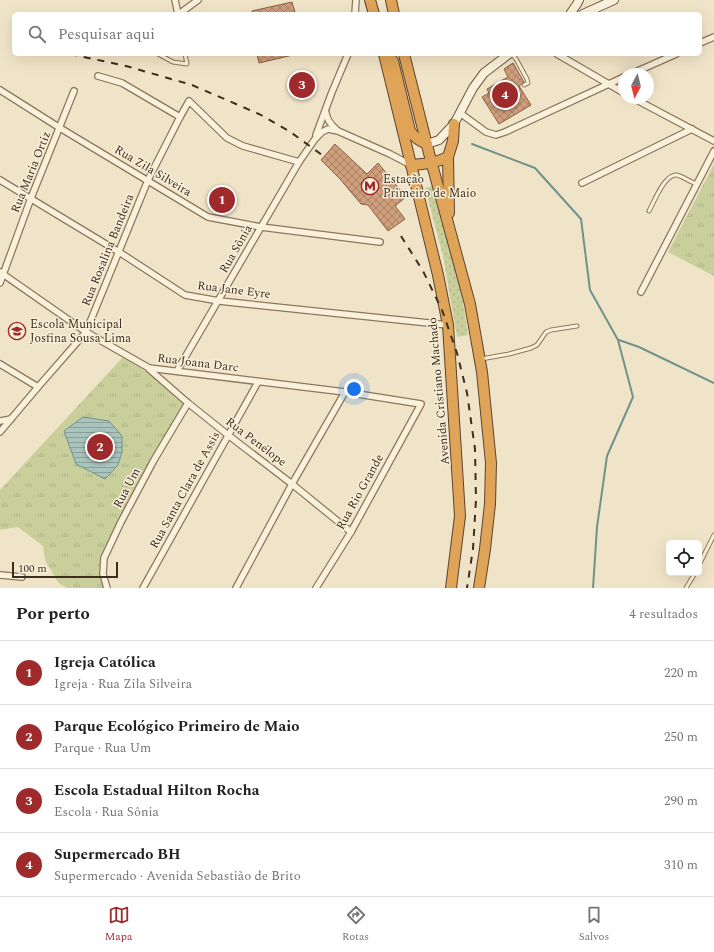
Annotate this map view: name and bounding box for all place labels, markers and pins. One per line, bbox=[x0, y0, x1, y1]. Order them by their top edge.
pin: 3 bbox=[289, 70, 315, 100]
pin: 4 bbox=[492, 80, 518, 110]
place label: Estação Primeiro de Maio bbox=[383, 170, 476, 203]
metro station icon: Estação Primeiro de Maio bbox=[360, 176, 380, 196]
pin: 1 bbox=[209, 185, 235, 215]
place label: Escola Municipal Josfina Sousa Lima bbox=[30, 315, 131, 348]
school or university icon: Escola Municipal Josfina Sousa Lima bbox=[7, 321, 27, 341]
pin: 2 bbox=[87, 432, 113, 462]

